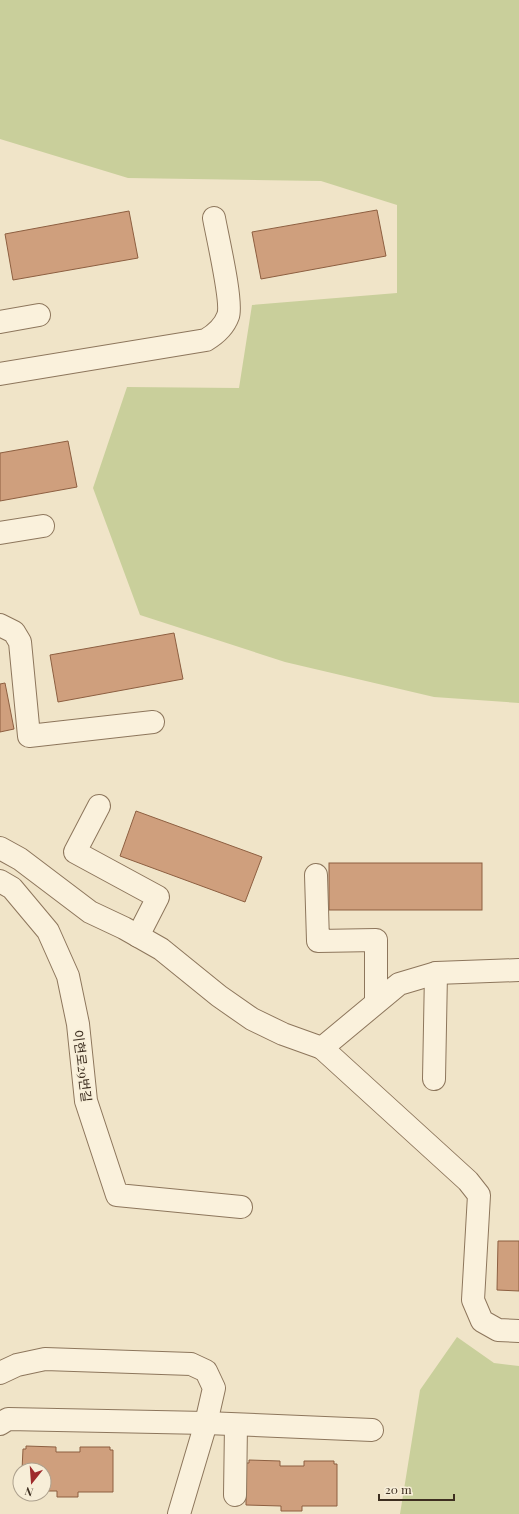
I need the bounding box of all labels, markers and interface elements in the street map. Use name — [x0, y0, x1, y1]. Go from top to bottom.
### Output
street label: 이현로29번길 — [70, 1029, 96, 1103]
north arrow — [12, 1462, 52, 1502]
scale bar — [379, 1476, 454, 1502]
text: 20 m — [385, 1481, 412, 1497]
text: N — [23, 1484, 35, 1500]

